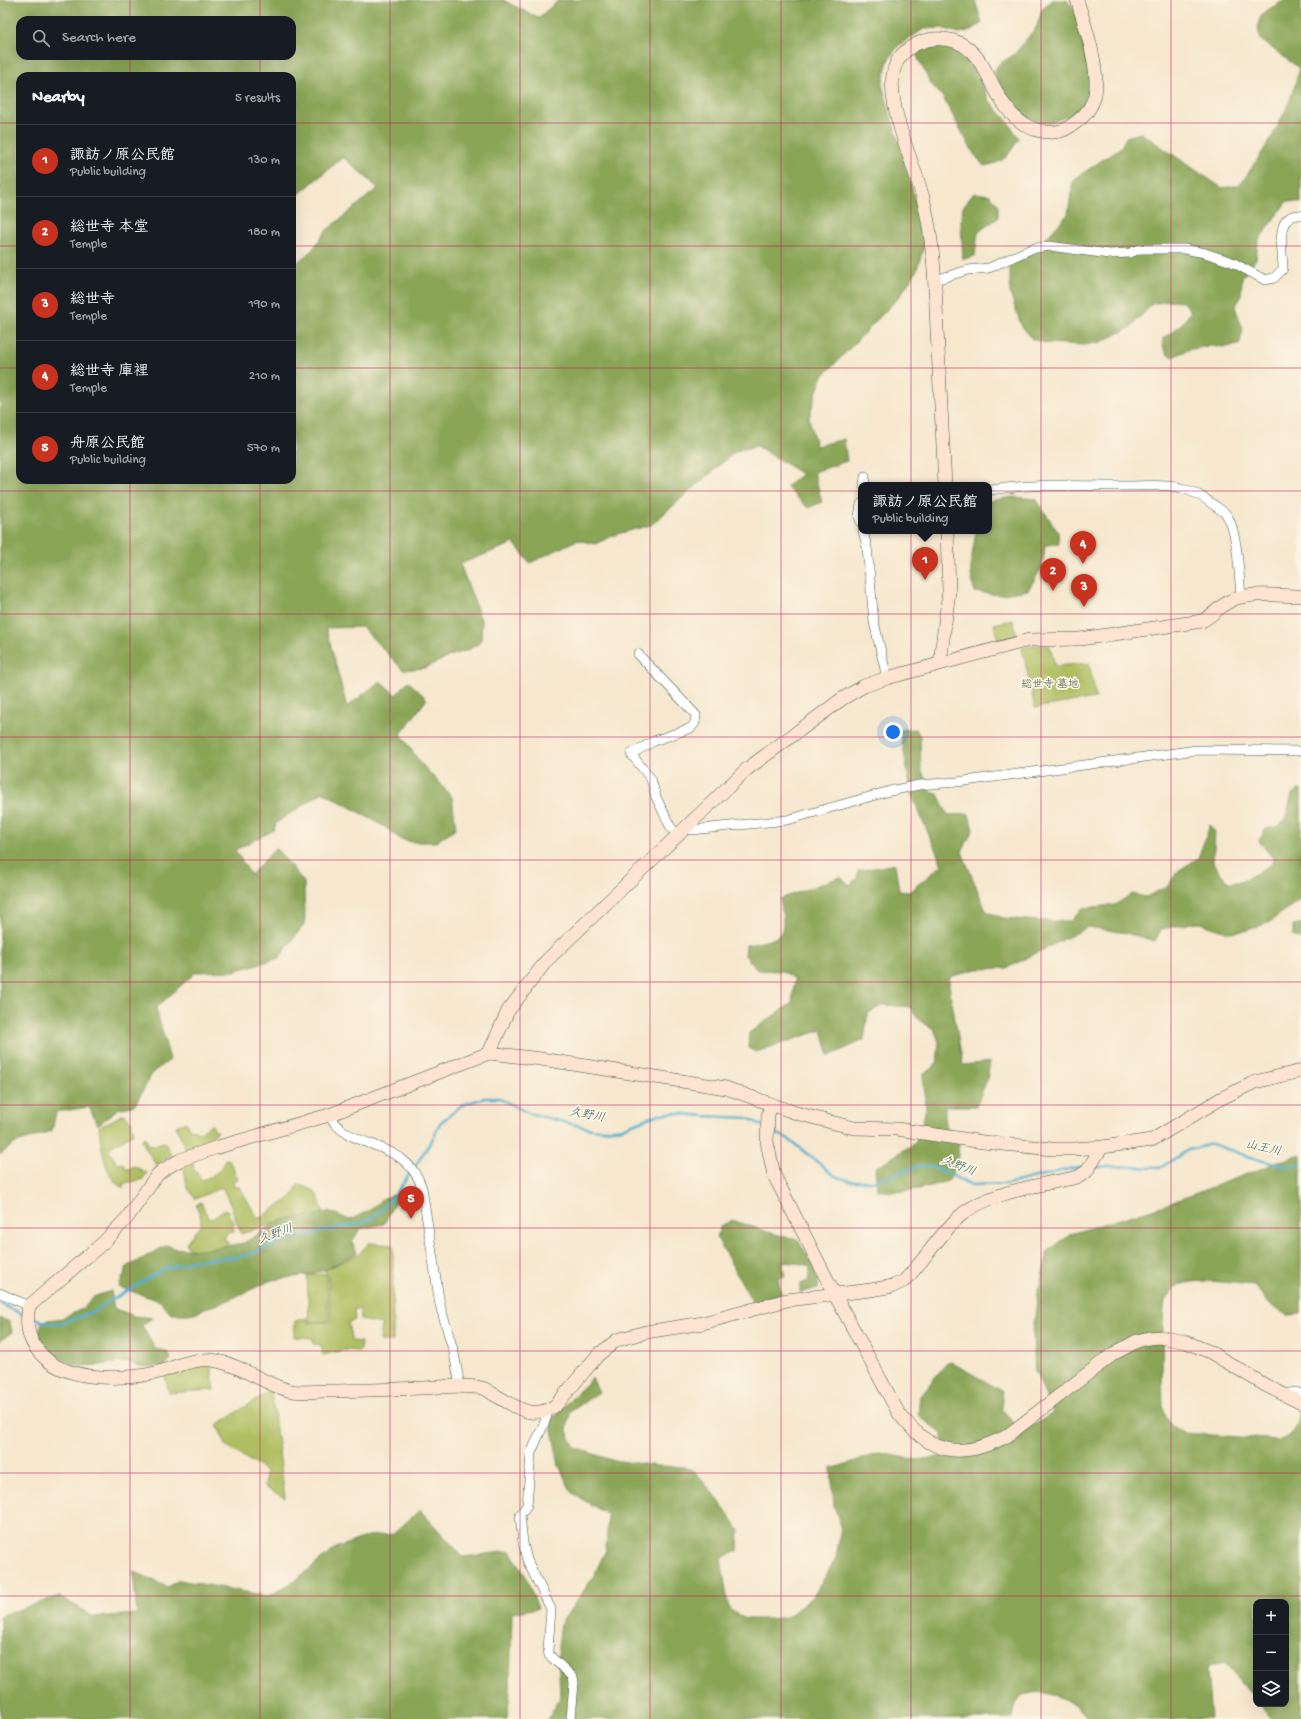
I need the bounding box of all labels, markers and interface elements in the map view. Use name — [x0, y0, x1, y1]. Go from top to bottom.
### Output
search box — [16, 16, 296, 60]
icon: search — [30, 27, 52, 49]
text: Search here — [62, 29, 136, 47]
text: Nearby — [32, 88, 85, 108]
text: 5 results — [235, 91, 280, 106]
text: 諏訪ノ原公民館 — [70, 147, 175, 165]
text: 1 — [42, 153, 48, 168]
text: 130 m — [248, 153, 280, 168]
text: Public building — [70, 165, 146, 180]
text: 総世寺 本堂 — [70, 219, 149, 237]
text: 2 — [42, 225, 48, 240]
text: 180 m — [248, 225, 280, 240]
text: Temple — [70, 237, 107, 252]
text: 総世寺 — [70, 291, 115, 309]
text: 3 — [42, 297, 48, 312]
text: 190 m — [249, 297, 280, 312]
text: Temple — [70, 309, 107, 324]
text: 総世寺 庫裡 — [70, 363, 149, 381]
text: 4 — [42, 369, 48, 384]
text: 210 m — [249, 369, 280, 384]
text: Temple — [70, 381, 107, 396]
text: 舟原公民館 — [70, 435, 145, 453]
text: 5 — [42, 441, 48, 456]
text: 570 m — [247, 441, 280, 456]
text: Public building — [70, 453, 146, 468]
popup — [858, 482, 992, 534]
text: 諏訪ノ原公民館 — [872, 494, 978, 512]
text: Public building — [872, 512, 948, 527]
pin: 4 — [1070, 531, 1096, 564]
pin: 1 — [912, 547, 938, 580]
pin: 2 — [1040, 558, 1066, 591]
pin: 3 — [1071, 574, 1097, 607]
park label: 総世寺 墓地 — [1021, 678, 1079, 691]
your location — [883, 722, 903, 742]
water label: 久野川 — [568, 1105, 606, 1126]
water label: 山王川 — [1244, 1137, 1282, 1160]
water label: 久野川 — [939, 1153, 978, 1180]
pin: 5 — [398, 1186, 424, 1219]
water label: 久野川 — [256, 1221, 295, 1248]
map controls — [1253, 1599, 1289, 1707]
button: + — [1253, 1599, 1289, 1635]
button: − — [1253, 1635, 1289, 1671]
button: layers — [1253, 1671, 1289, 1707]

